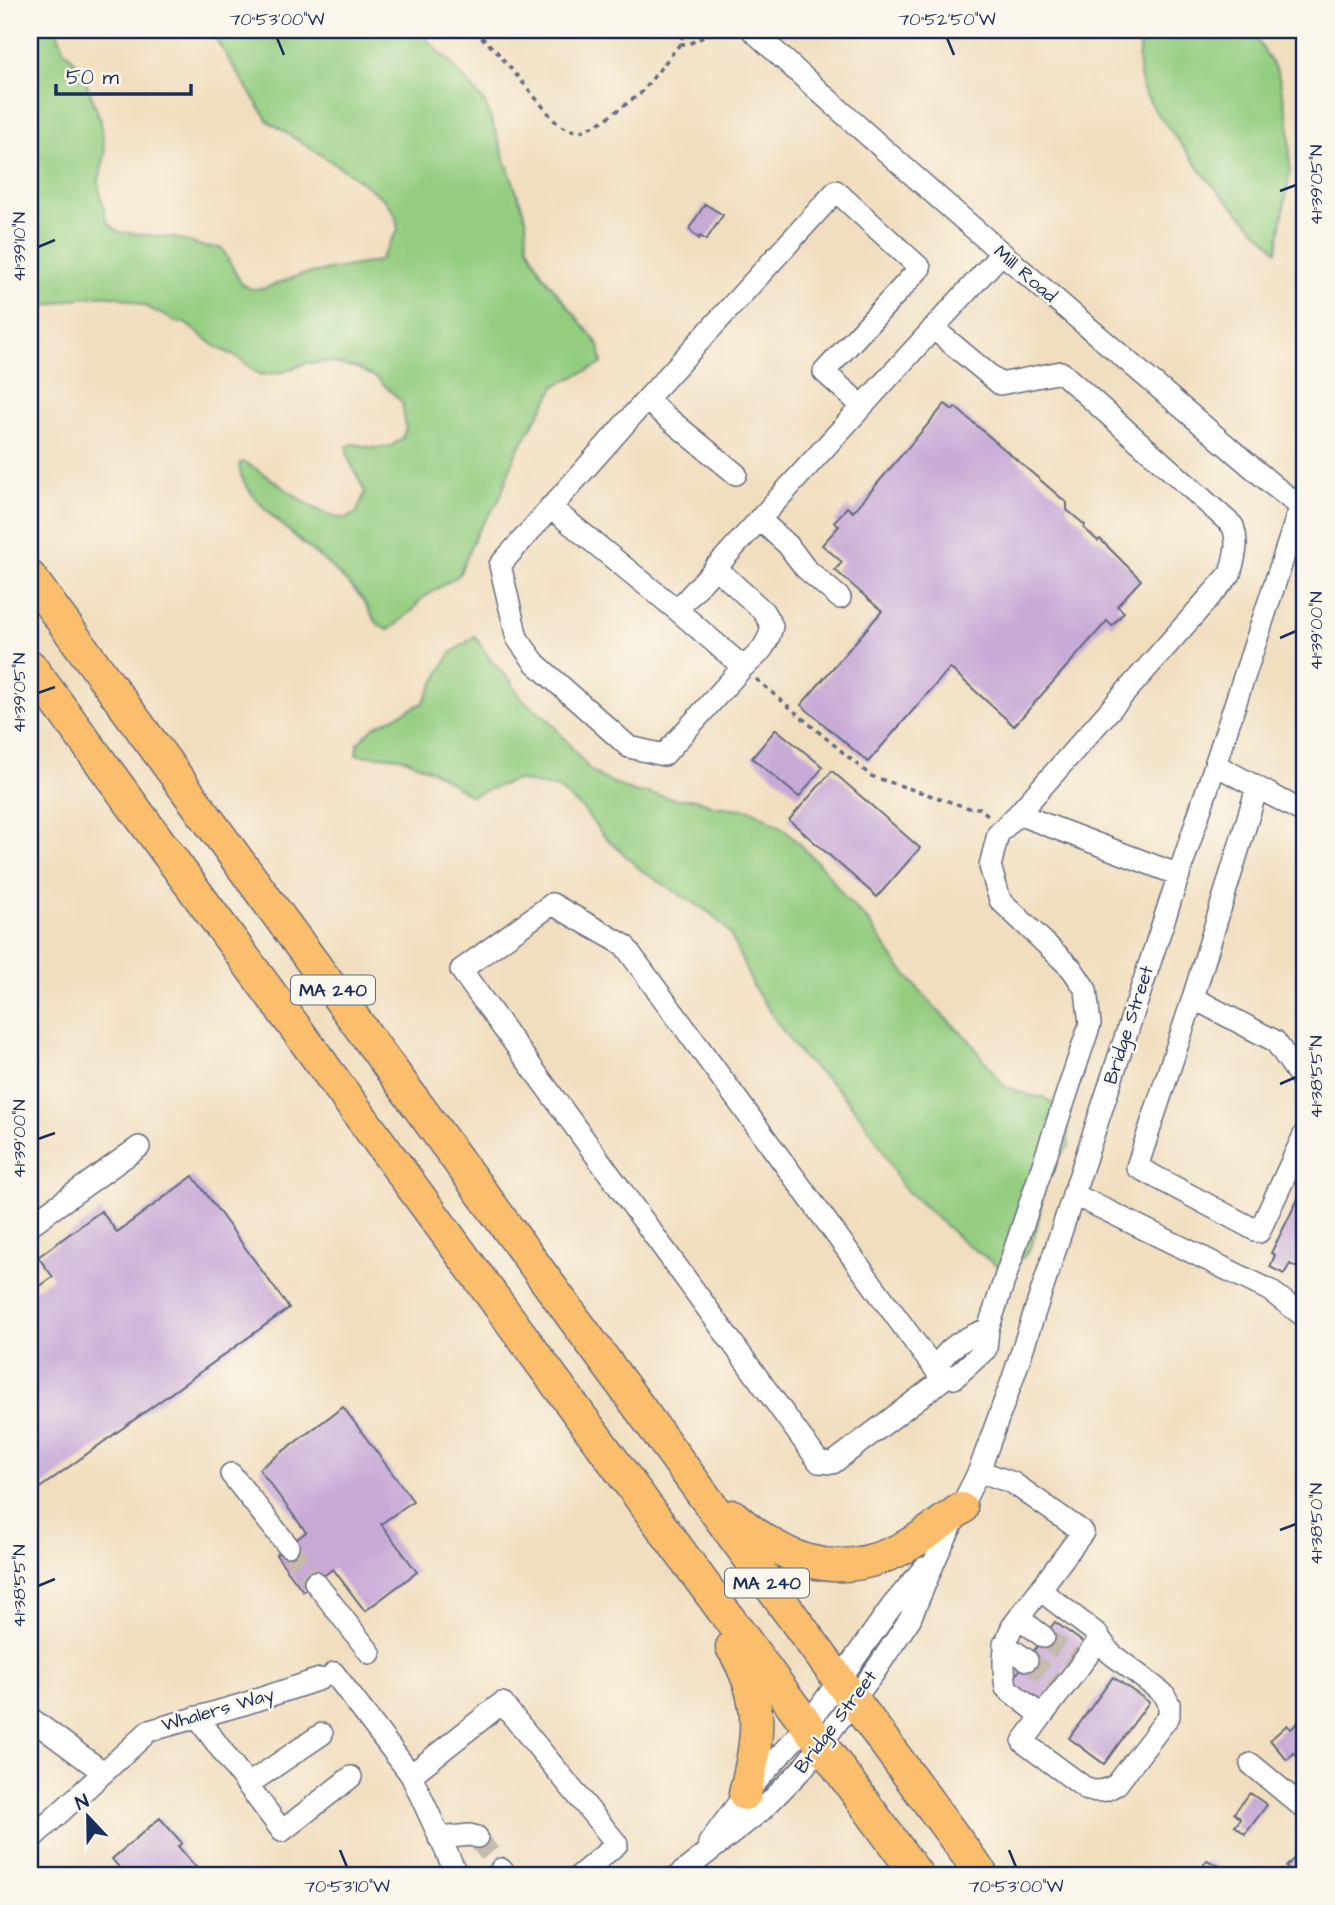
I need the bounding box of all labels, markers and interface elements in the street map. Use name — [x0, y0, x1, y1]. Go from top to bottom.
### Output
text: 70°53'00"W — [229, 7, 325, 32]
text: 70°52'50"W — [898, 7, 996, 32]
scale bar — [56, 52, 191, 96]
text: 50 m — [66, 63, 120, 92]
text: 41°39'05"N — [1304, 145, 1329, 225]
text: 41°39'10"N — [7, 212, 32, 282]
street label: Mill Road — [988, 239, 1063, 309]
text: 41°39'00"N — [1304, 591, 1329, 671]
text: 41°39'05"N — [7, 653, 32, 733]
street label: Bridge Street — [1097, 962, 1162, 1088]
road number: MA 240 — [291, 975, 375, 1004]
text: 41°38'55"N — [1304, 1035, 1329, 1119]
text: 41°39'00"N — [7, 1099, 32, 1179]
text: 41°38'50"N — [1304, 1483, 1329, 1565]
text: 41°38'55"N — [7, 1544, 32, 1628]
road number: MA 240 — [725, 1568, 809, 1598]
street label: Bridge Street — [788, 1665, 885, 1780]
street label: Whalers Way — [159, 1681, 278, 1740]
north arrow — [52, 1783, 122, 1853]
text: N — [72, 1788, 93, 1817]
text: 70°53'10"W — [304, 1874, 390, 1899]
text: 70°53'00"W — [968, 1874, 1064, 1899]

